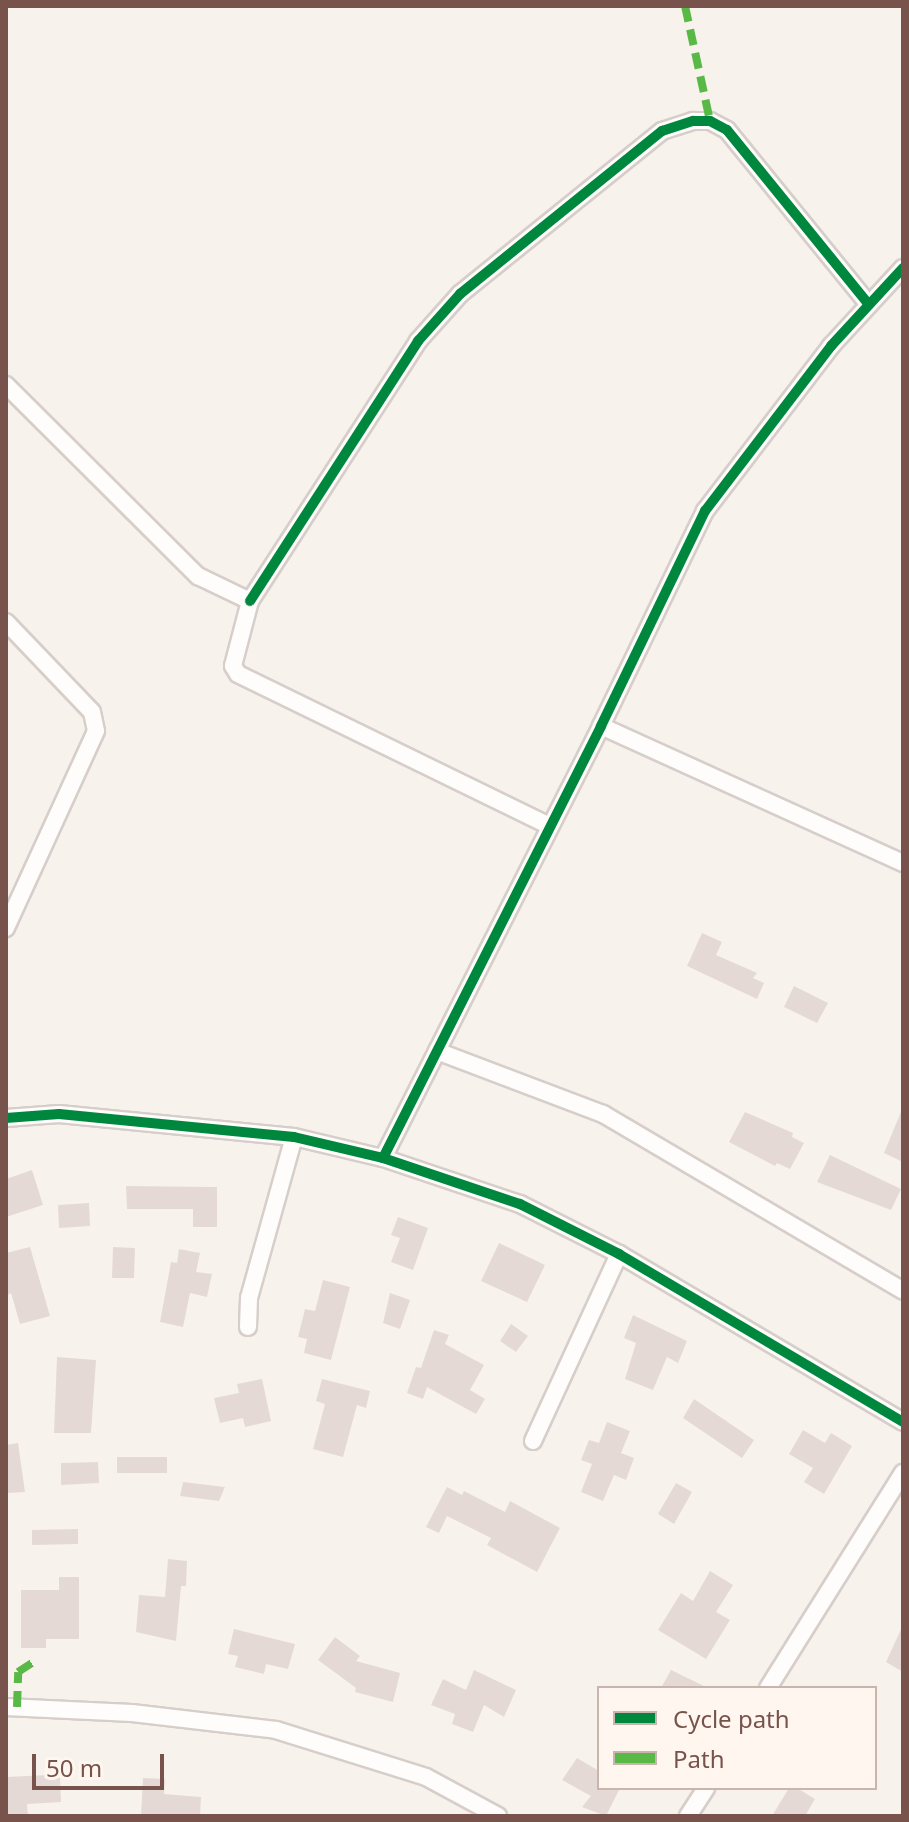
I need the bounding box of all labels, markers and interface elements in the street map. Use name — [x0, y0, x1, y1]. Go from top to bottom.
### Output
legend — [597, 1686, 877, 1790]
text: Cycle path — [673, 1702, 790, 1735]
scale bar — [36, 1738, 168, 1788]
text: Path — [673, 1742, 724, 1775]
text: 50 m — [46, 1751, 102, 1784]

